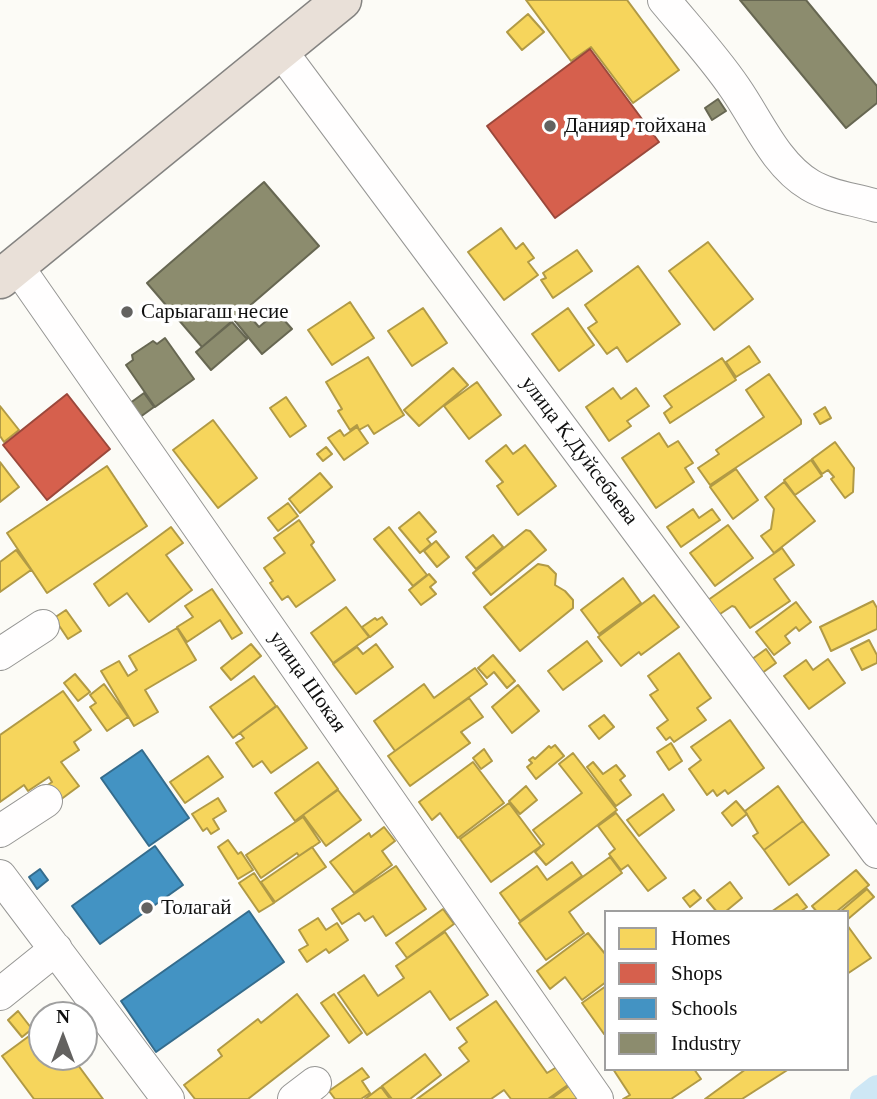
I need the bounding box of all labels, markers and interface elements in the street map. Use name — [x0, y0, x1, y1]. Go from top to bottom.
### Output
place label: Данияр тойхана — [564, 113, 706, 139]
marker: Данияр тойхана — [542, 118, 558, 134]
place label: Сарыагаш несие — [141, 299, 289, 325]
marker: Сарыагаш несие — [119, 304, 135, 320]
street label: улица К.Дуйсебаева — [515, 372, 643, 530]
street label: улица Шокая — [263, 627, 351, 737]
place label: Толагай — [161, 895, 231, 921]
marker: Толагай — [139, 900, 155, 916]
legend — [604, 910, 849, 1071]
text: Homes — [671, 926, 731, 950]
text: Shops — [671, 961, 722, 985]
text: Schools — [671, 996, 738, 1020]
north arrow — [28, 1001, 98, 1071]
text: N — [56, 1006, 70, 1027]
text: Industry — [671, 1031, 741, 1055]

